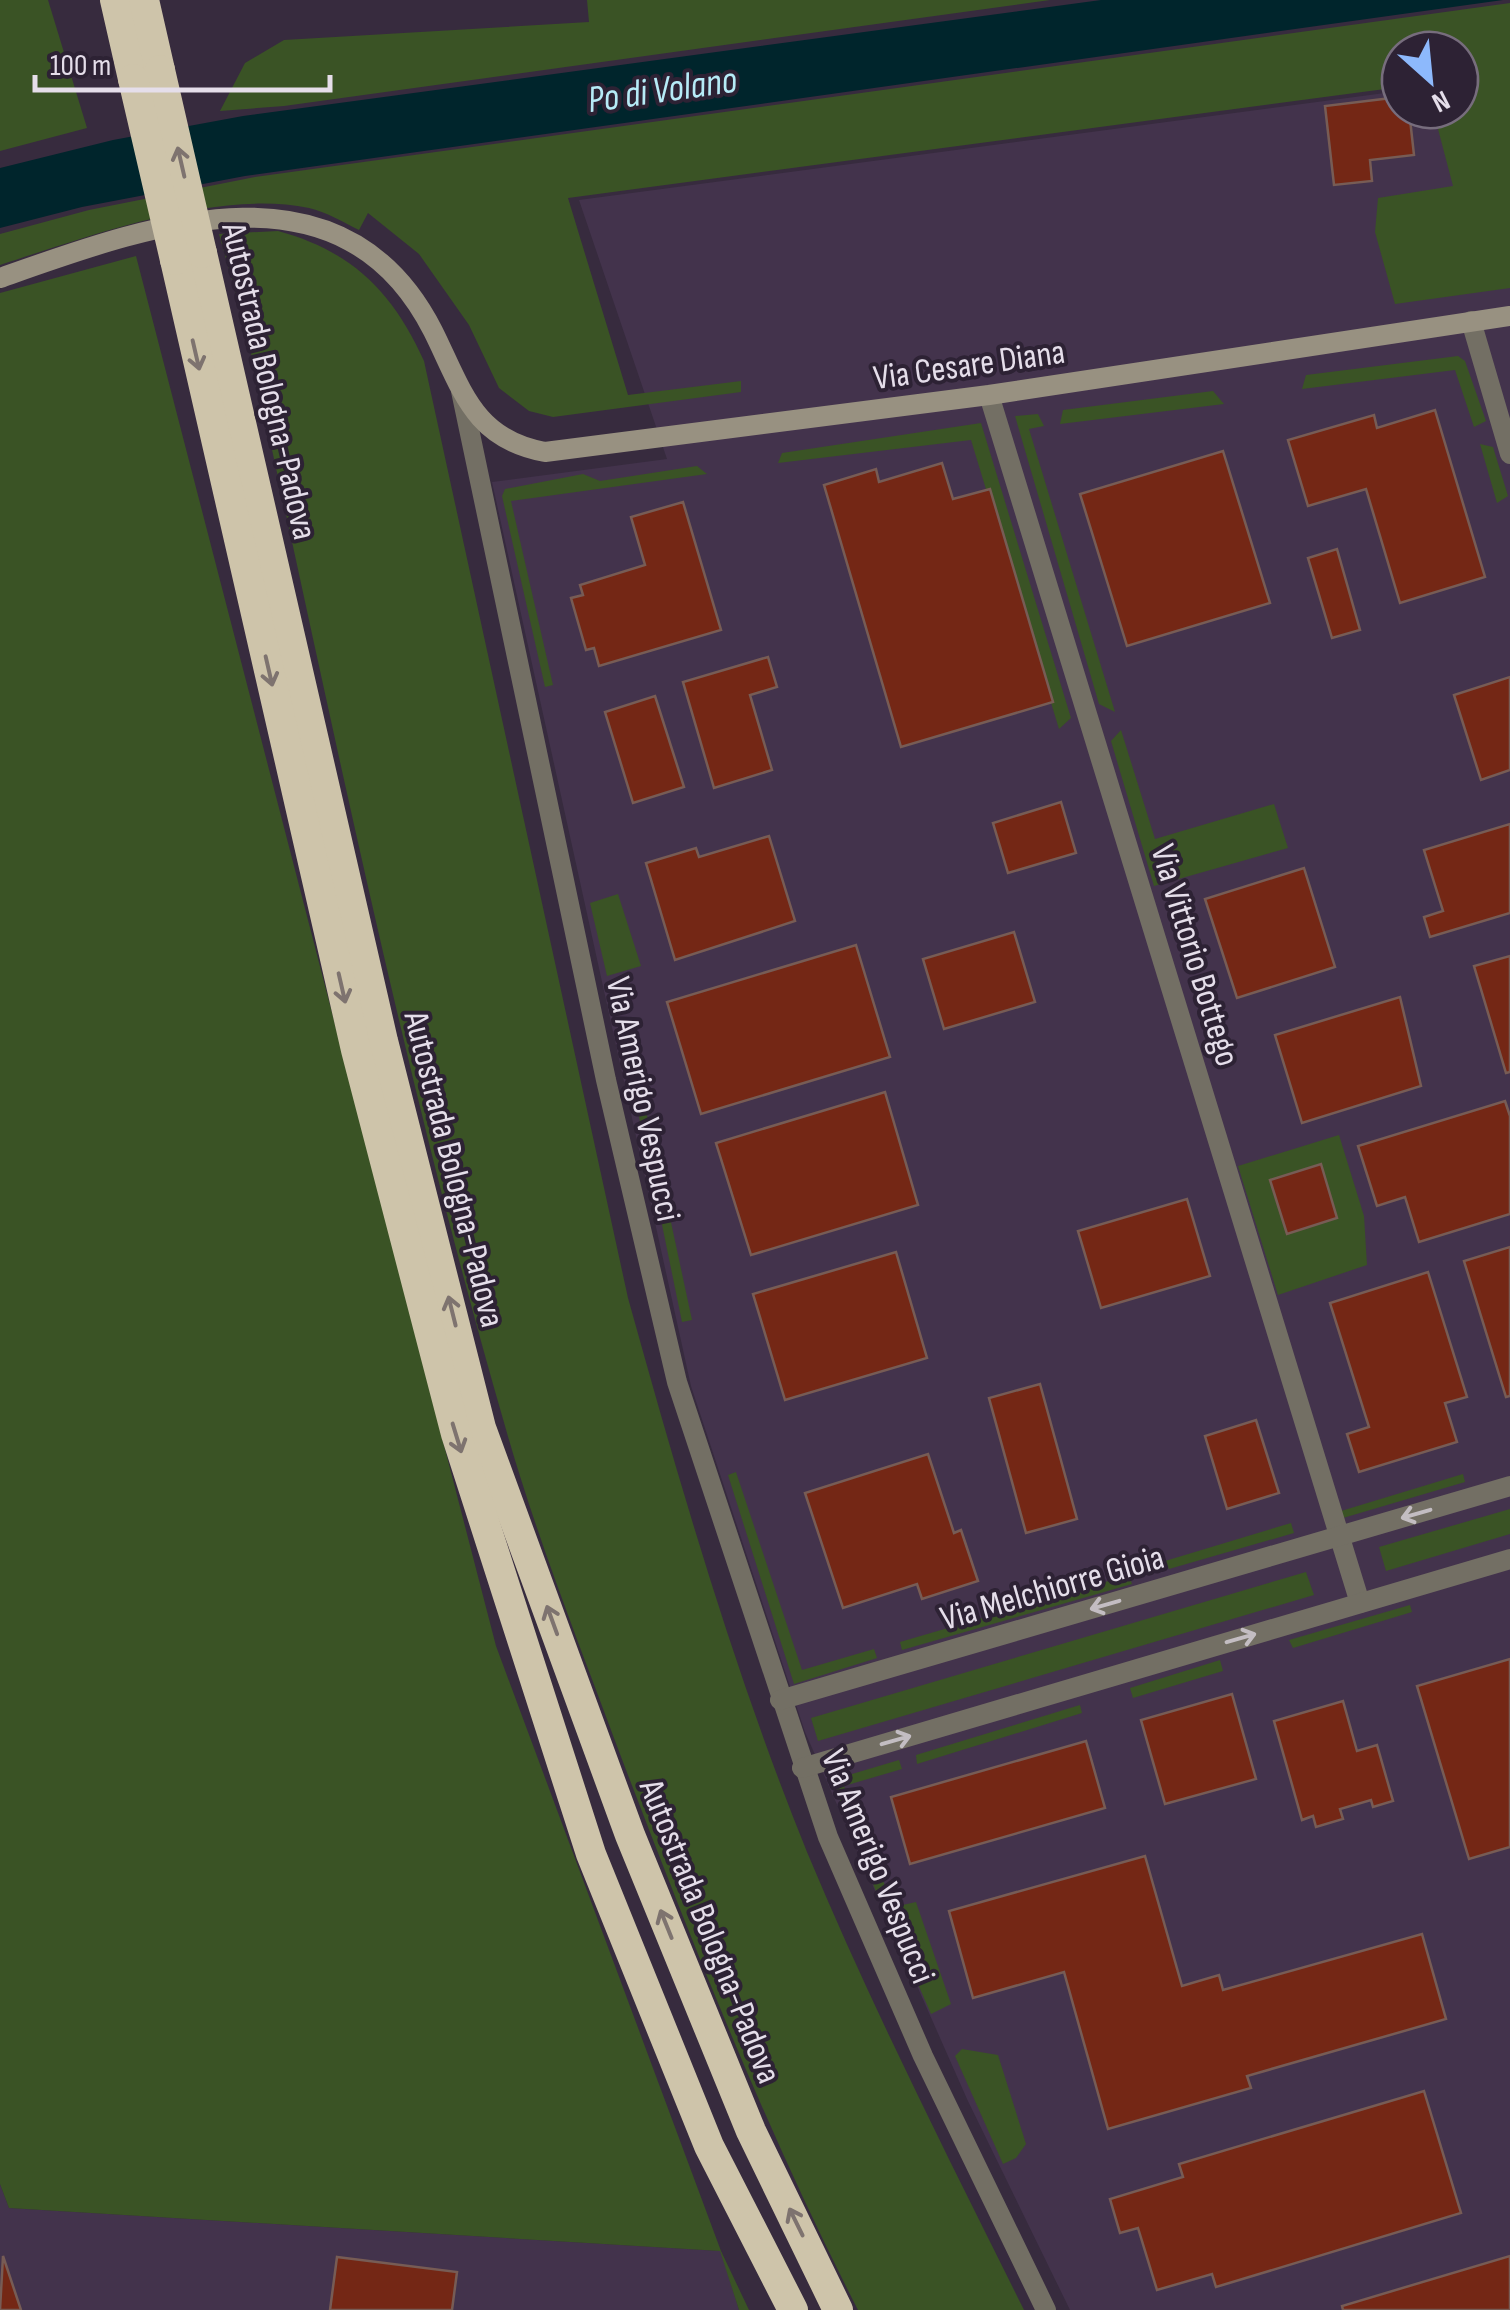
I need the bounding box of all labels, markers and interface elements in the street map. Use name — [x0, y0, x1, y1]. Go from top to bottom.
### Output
scale bar — [35, 30, 330, 92]
north arrow — [1380, 30, 1480, 130]
text: 100 m — [50, 48, 111, 84]
water label: Po di Volano — [585, 58, 740, 123]
text: N — [1427, 83, 1455, 119]
one-way arrow — [171, 147, 189, 179]
street label: Autostrada Bologna-Padova — [211, 218, 326, 544]
street label: Via Cesare Diana — [871, 331, 1068, 400]
one-way arrow — [188, 338, 206, 370]
one-way arrow — [261, 654, 279, 686]
street label: Via Vittorio Bottego — [1140, 839, 1249, 1071]
one-way arrow — [333, 971, 352, 1003]
street label: Via Amerigo Vespucci — [596, 973, 689, 1225]
street label: Autostrada Bologna-Padova — [393, 1006, 514, 1332]
one-way arrow — [442, 1296, 460, 1328]
one-way arrow — [449, 1422, 467, 1454]
one-way arrow — [1401, 1505, 1433, 1524]
street label: Via Melchiorre Gioia — [936, 1536, 1169, 1641]
one-way arrow — [1089, 1597, 1121, 1615]
one-way arrow — [542, 1606, 560, 1637]
one-way arrow — [1225, 1628, 1256, 1646]
one-way arrow — [879, 1730, 911, 1748]
street label: Via Amerigo Vespucci — [811, 1743, 944, 1990]
street label: Autostrada Bologna-Padova — [629, 1772, 790, 2090]
one-way arrow — [656, 1910, 674, 1940]
one-way arrow — [785, 2208, 804, 2238]

